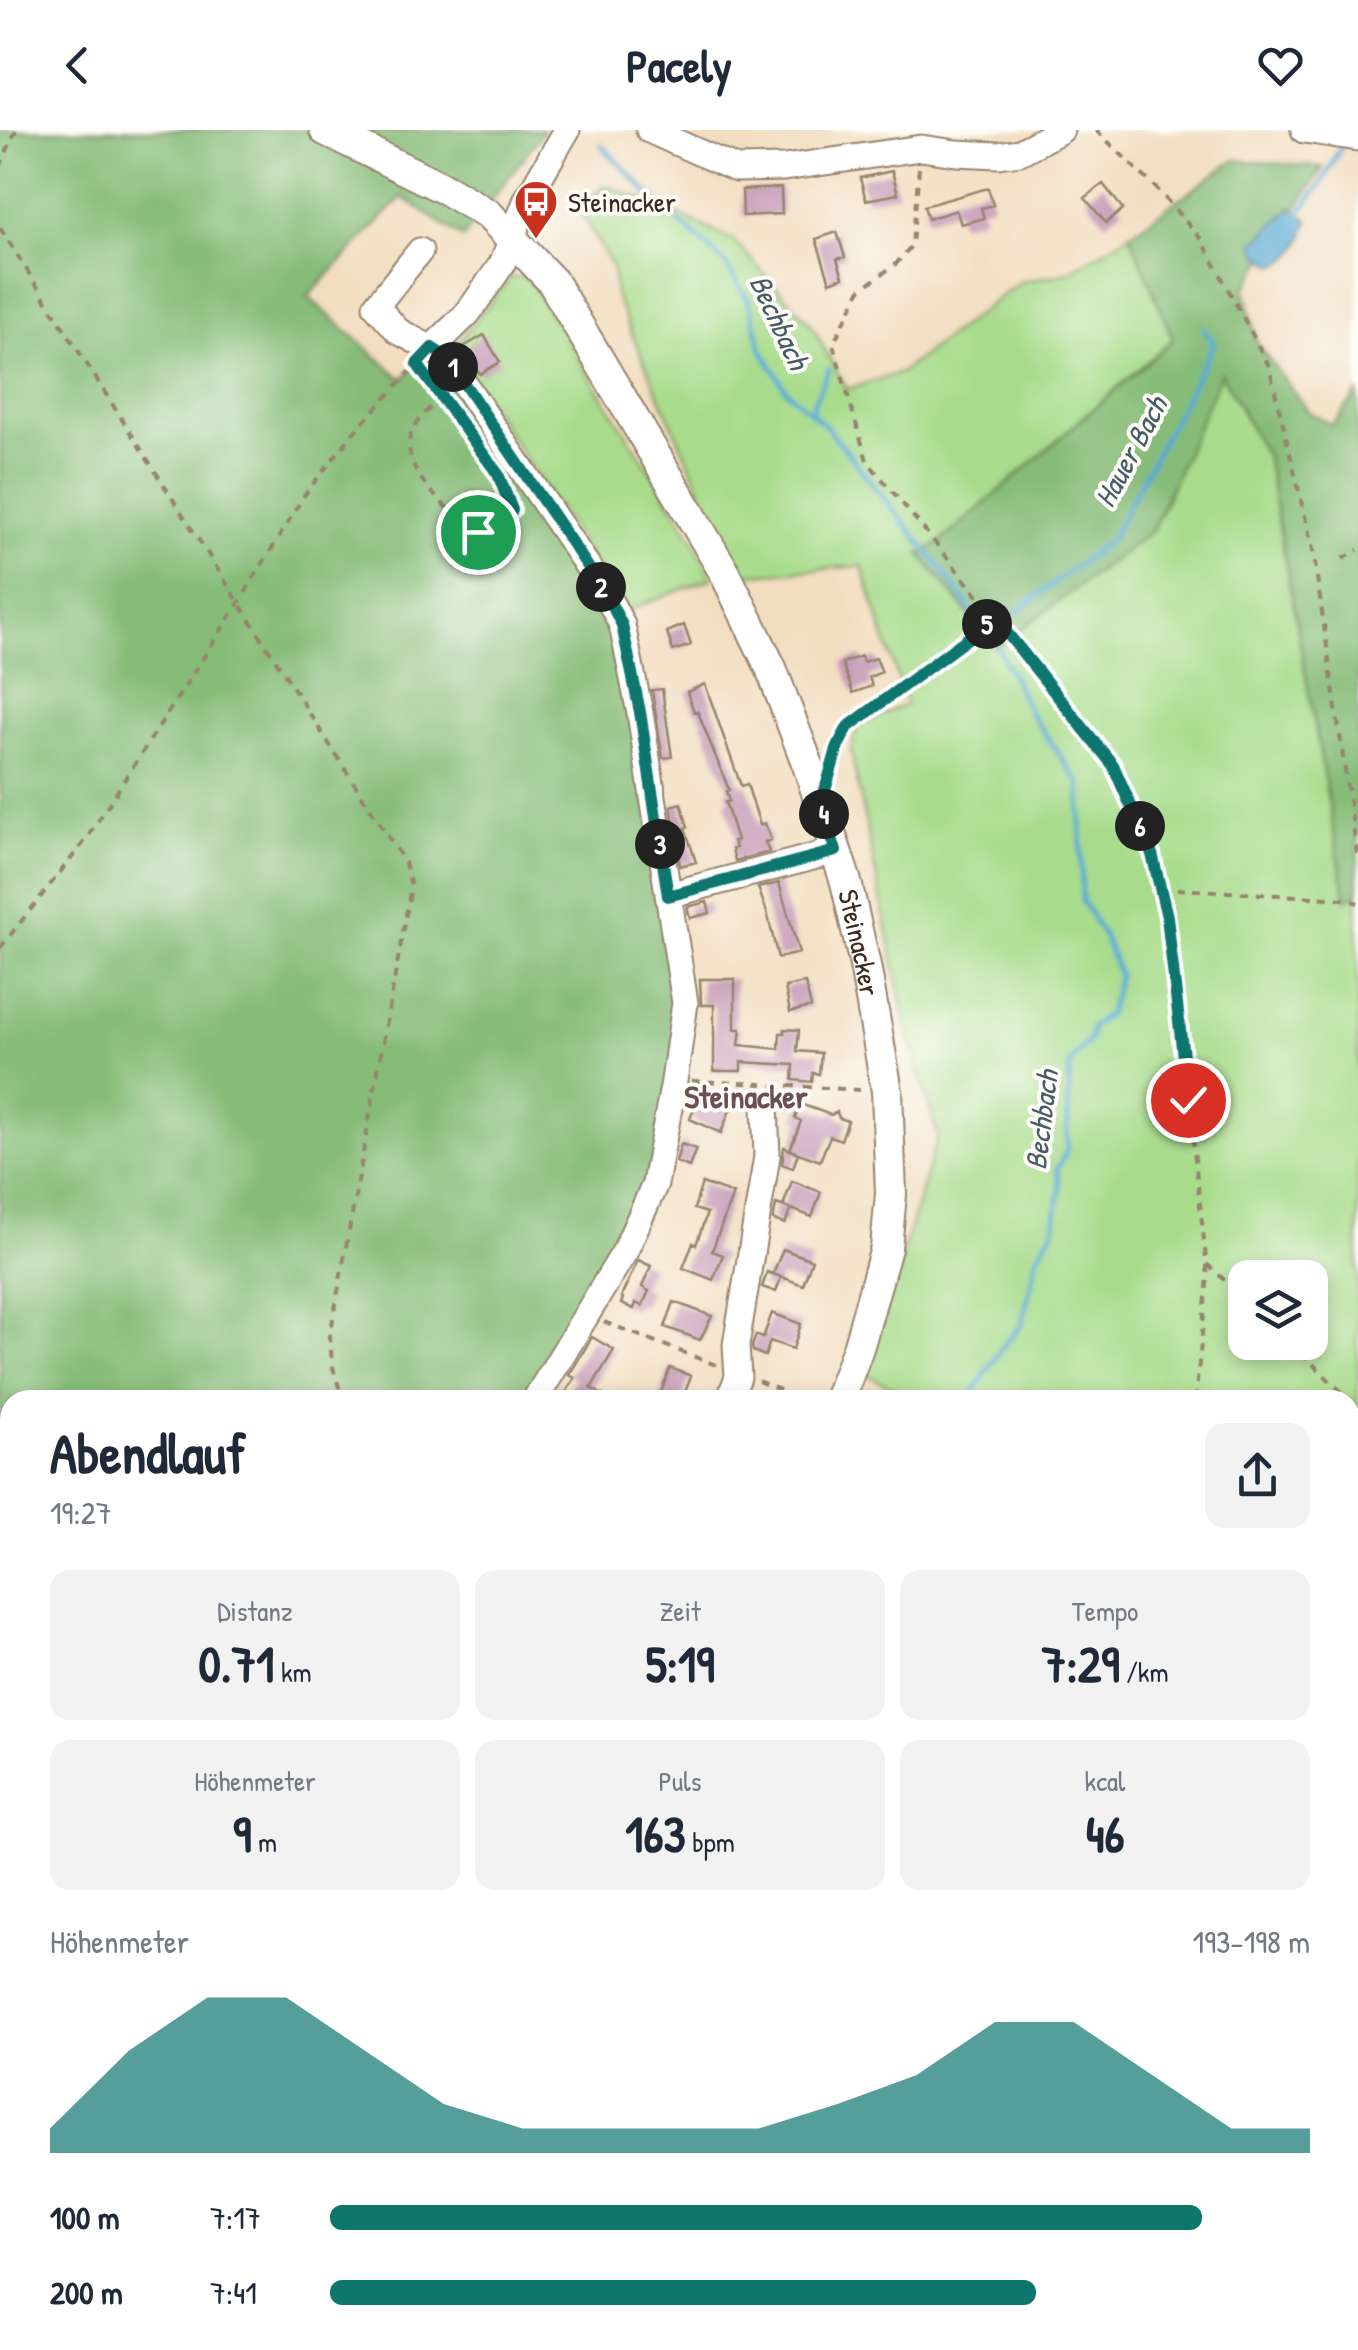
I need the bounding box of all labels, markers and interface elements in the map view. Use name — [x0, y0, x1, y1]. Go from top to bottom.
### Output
text: Pacely — [626, 35, 732, 96]
icon: back — [50, 38, 105, 93]
icon: heart — [1253, 38, 1308, 93]
bus stop icon: Steinacker — [513, 179, 559, 240]
place label: Steinacker — [568, 183, 676, 221]
water label: Bechbach — [741, 268, 820, 377]
pin: 1 — [428, 342, 478, 392]
text: 1 — [448, 348, 458, 386]
water label: Hauer Bach — [1084, 387, 1177, 514]
pin — [436, 490, 521, 575]
icon: arrive — [451, 505, 506, 560]
pin: 2 — [576, 562, 626, 612]
text: 2 — [594, 568, 608, 606]
pin: 5 — [962, 599, 1012, 649]
text: 5 — [981, 605, 993, 643]
pin: 4 — [799, 789, 849, 839]
text: 4 — [819, 795, 829, 833]
pin: 6 — [1115, 801, 1165, 851]
text: 6 — [1134, 807, 1146, 845]
pin: 3 — [635, 819, 685, 869]
text: 3 — [654, 825, 666, 863]
street label: Steinacker — [829, 886, 889, 999]
pin — [1146, 1058, 1231, 1143]
water label: Bechbach — [1015, 1066, 1067, 1172]
icon: check — [1161, 1073, 1216, 1128]
district label: Steinacker — [684, 1075, 808, 1118]
map controls — [1228, 1260, 1328, 1360]
button: layers — [1228, 1260, 1328, 1360]
text: Abendlauf — [50, 1416, 246, 1490]
button: share — [1205, 1423, 1310, 1528]
text: 19:27 — [50, 1491, 112, 1534]
text: Distanz — [217, 1592, 293, 1630]
text: Zeit — [659, 1592, 701, 1630]
text: Tempo — [1072, 1592, 1138, 1630]
text: 0.71 — [198, 1630, 274, 1698]
text: 5:19 — [645, 1630, 715, 1698]
text: 7:29 — [1041, 1630, 1120, 1698]
text: km — [274, 1653, 312, 1691]
text: /km — [1120, 1653, 1169, 1691]
text: Höhenmeter — [194, 1762, 316, 1800]
text: Puls — [659, 1762, 701, 1800]
text: kcal — [1085, 1762, 1125, 1800]
text: 9 — [233, 1800, 251, 1868]
text: 163 — [625, 1800, 686, 1868]
text: 46 — [1086, 1800, 1124, 1868]
text: m — [251, 1823, 277, 1861]
text: bpm — [686, 1823, 735, 1861]
text: Höhenmeter — [50, 1920, 189, 1963]
text: 193–198 m — [1193, 1920, 1310, 1963]
text: 100 m — [50, 2196, 119, 2239]
text: 7:17 — [210, 2196, 261, 2239]
text: 200 m — [50, 2271, 123, 2314]
text: 7:41 — [210, 2271, 257, 2314]

